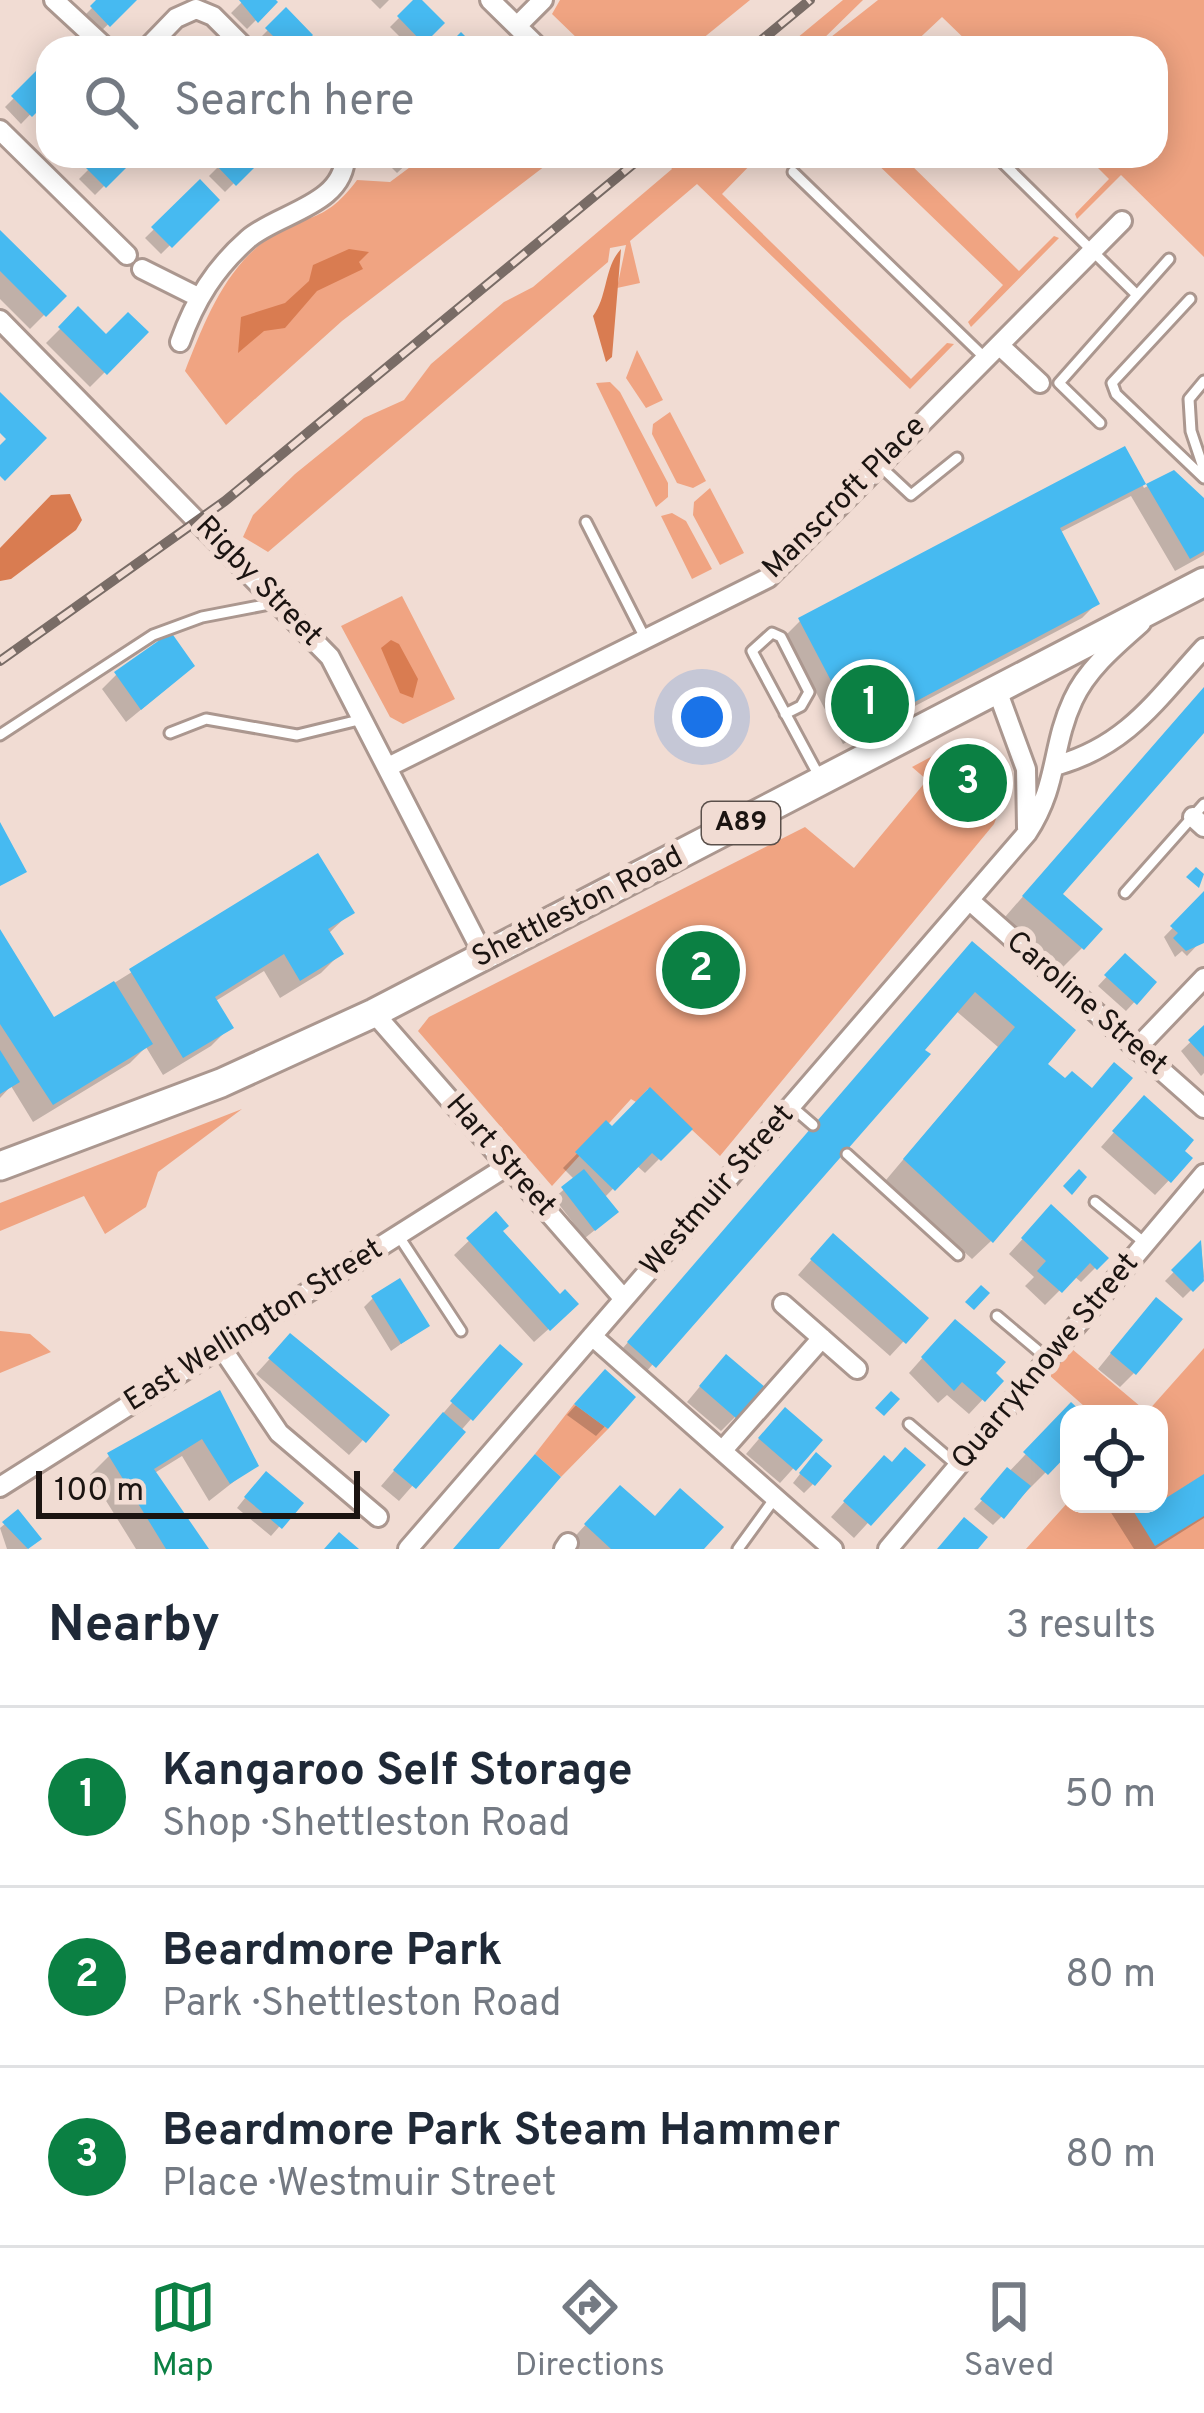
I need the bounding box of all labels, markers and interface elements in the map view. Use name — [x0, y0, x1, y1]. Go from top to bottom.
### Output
search box — [36, 36, 1168, 168]
icon: search — [78, 69, 144, 135]
text: Search here — [174, 74, 414, 131]
street label: Manscroft Place — [756, 409, 934, 587]
street label: Rigby Street — [187, 509, 329, 655]
pin: 1 — [831, 659, 909, 749]
your location — [672, 687, 732, 747]
pin: 3 — [929, 738, 1007, 828]
road number: A89 — [702, 802, 780, 844]
street label: Shettleston Road — [467, 839, 689, 977]
street label: Caroline Street — [998, 924, 1174, 1084]
pin: 2 — [662, 925, 740, 1015]
street label: Hart Street — [437, 1087, 563, 1225]
street label: Westmuir Street — [633, 1098, 803, 1284]
street label: East Wellington Street — [118, 1231, 390, 1421]
street label: Quarryknowe Street — [945, 1246, 1147, 1478]
map controls — [1060, 1405, 1168, 1513]
button: locate — [1060, 1405, 1168, 1513]
scale bar — [36, 1465, 360, 1518]
text: 100 m — [54, 1471, 144, 1513]
text: Nearby — [48, 1595, 220, 1660]
text: 3 results — [1006, 1603, 1156, 1652]
text: Kangaroo Self Storage — [162, 1744, 633, 1801]
text: 1 — [79, 1772, 95, 1821]
text: 50 m — [1065, 1772, 1156, 1821]
text: Shop · Shettleston Road — [162, 1801, 571, 1850]
text: Beardmore Park — [162, 1924, 502, 1981]
text: 2 — [75, 1952, 99, 2001]
text: 80 m — [1065, 1952, 1156, 2001]
text: Park · Shettleston Road — [162, 1981, 561, 2030]
text: Beardmore Park Steam Hammer — [162, 2104, 840, 2161]
text: 3 — [75, 2132, 99, 2181]
text: 80 m — [1065, 2132, 1156, 2181]
text: Place · Westmuir Street — [162, 2161, 557, 2210]
tab: Map — [150, 2274, 216, 2388]
tab: Directions — [515, 2274, 665, 2388]
tab: Saved — [964, 2274, 1054, 2388]

